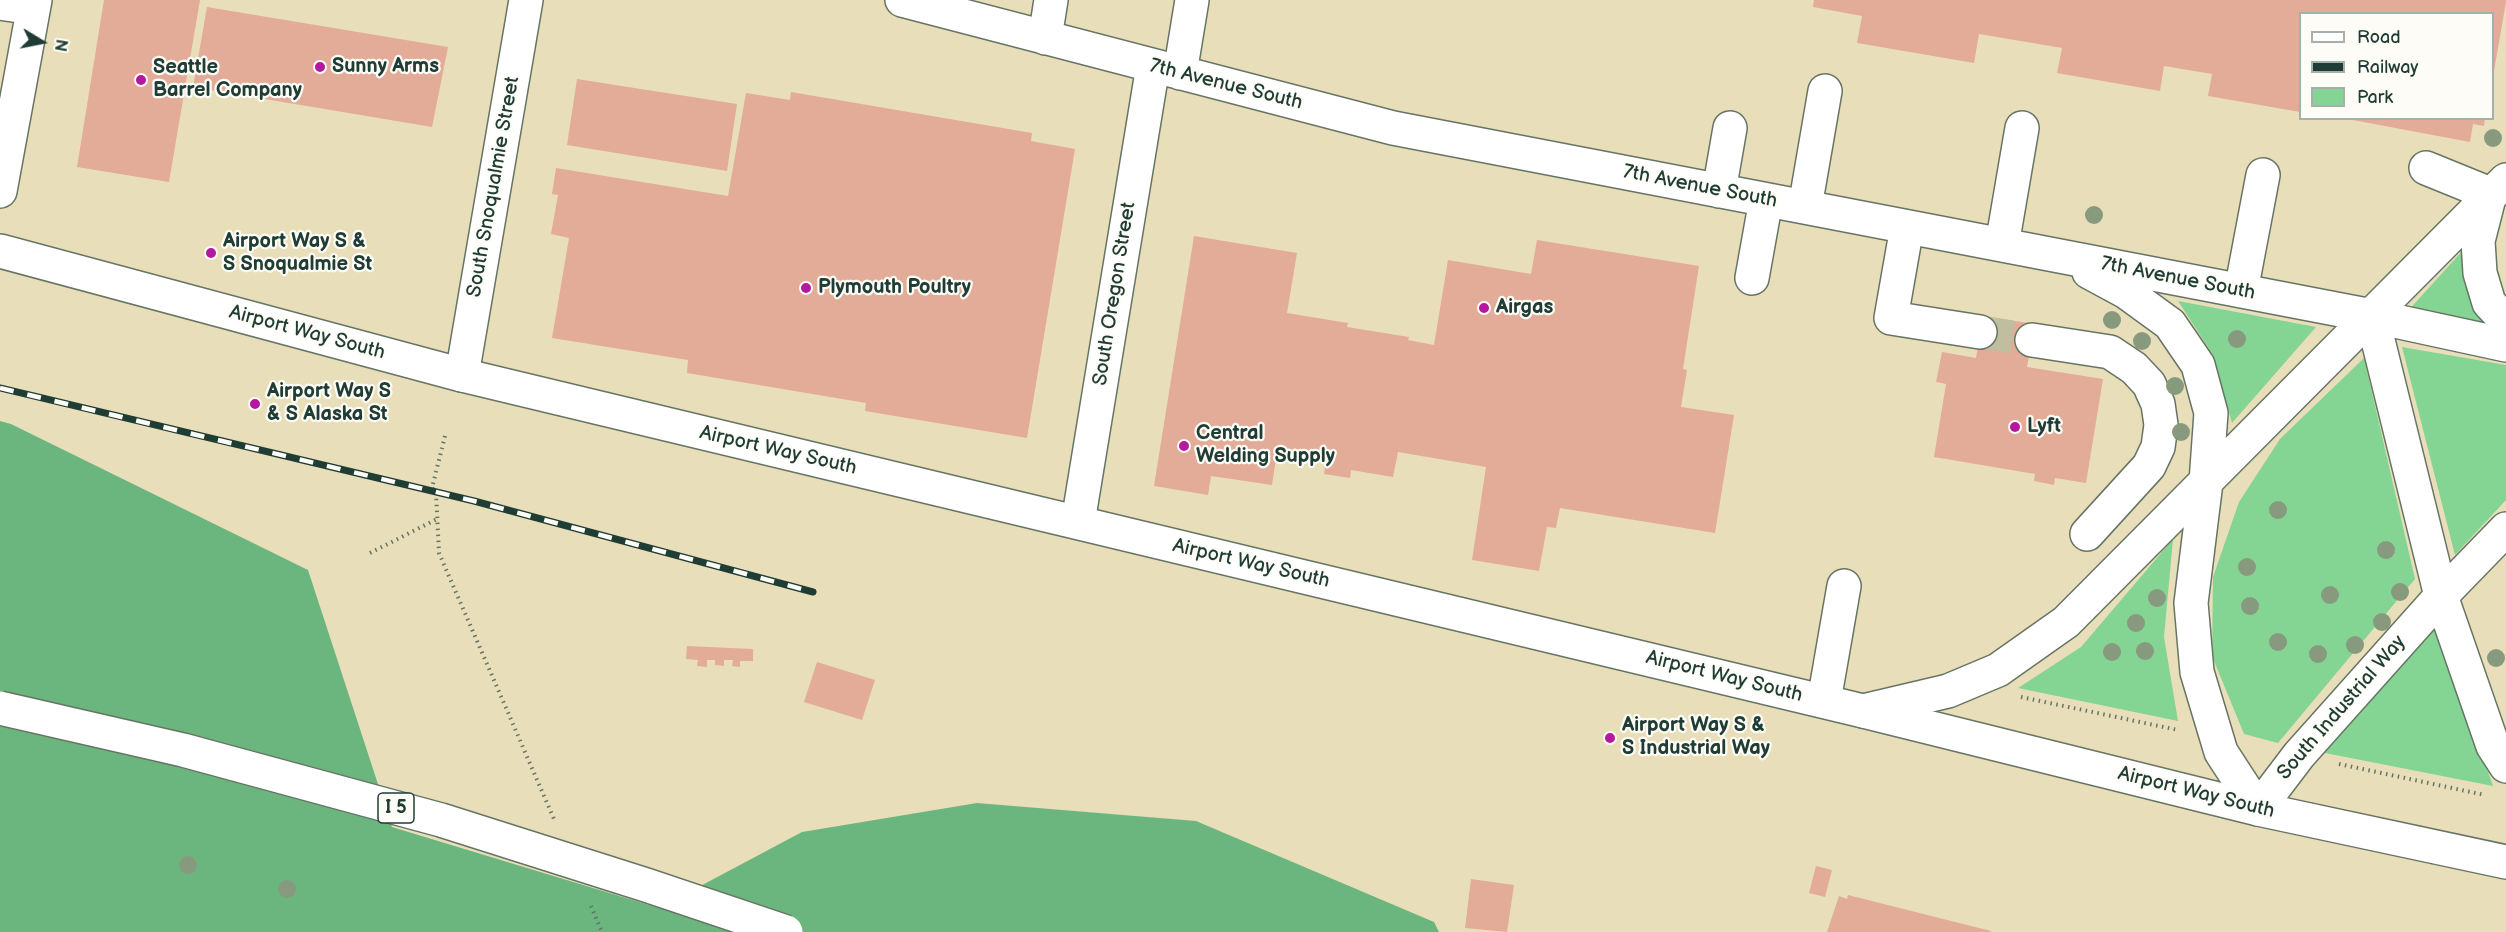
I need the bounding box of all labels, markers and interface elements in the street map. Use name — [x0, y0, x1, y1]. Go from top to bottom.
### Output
north arrow — [12, 12, 72, 72]
legend — [2299, 12, 2494, 120]
text: Road — [2357, 27, 2401, 48]
text: N — [50, 38, 71, 53]
street label: 7th Avenue South — [1147, 54, 1305, 116]
place label: Sunny Arms — [332, 55, 439, 79]
place label: Seattle Barrel Company — [153, 56, 302, 103]
text: Railway — [2357, 57, 2419, 78]
marker: Sunny Arms — [313, 60, 327, 74]
marker: Seattle Barrel Company — [134, 73, 148, 87]
street label: South Snoqualmie Street — [463, 75, 525, 299]
text: Park — [2357, 87, 2393, 108]
street label: 7th Avenue South — [1621, 160, 1779, 214]
street label: South Oregon Street — [1089, 201, 1141, 387]
place label: Airport Way S & S Snoqualmie St — [223, 230, 372, 277]
marker: Airport Way S & S Snoqualmie St — [204, 246, 218, 260]
street label: 7th Avenue South — [2099, 252, 2257, 306]
place label: Plymouth Poultry — [818, 276, 971, 300]
marker: Plymouth Poultry — [799, 281, 813, 295]
place label: Airgas — [1496, 296, 1553, 320]
street label: Airport Way South — [226, 301, 388, 365]
marker: Airgas — [1477, 301, 1491, 315]
place label: Airport Way S & S Alaska St — [267, 380, 391, 427]
marker: Airport Way S & S Alaska St — [248, 397, 262, 411]
place label: Lyft — [2027, 415, 2061, 439]
marker: Lyft — [2008, 420, 2022, 434]
street label: Airport Way South — [697, 421, 859, 481]
place label: Central Welding Supply — [1196, 422, 1335, 469]
marker: Central Welding Supply — [1177, 439, 1191, 453]
street label: Airport Way South — [1170, 534, 1332, 594]
street label: South Industrial Way — [2273, 631, 2411, 785]
street label: Airport Way South — [1643, 646, 1805, 708]
place label: Airport Way S & S Industrial Way — [1622, 714, 1770, 761]
marker: Airport Way S & S Industrial Way — [1603, 731, 1617, 745]
street label: Airport Way South — [2115, 762, 2277, 824]
road number: I 5 — [378, 793, 414, 823]

